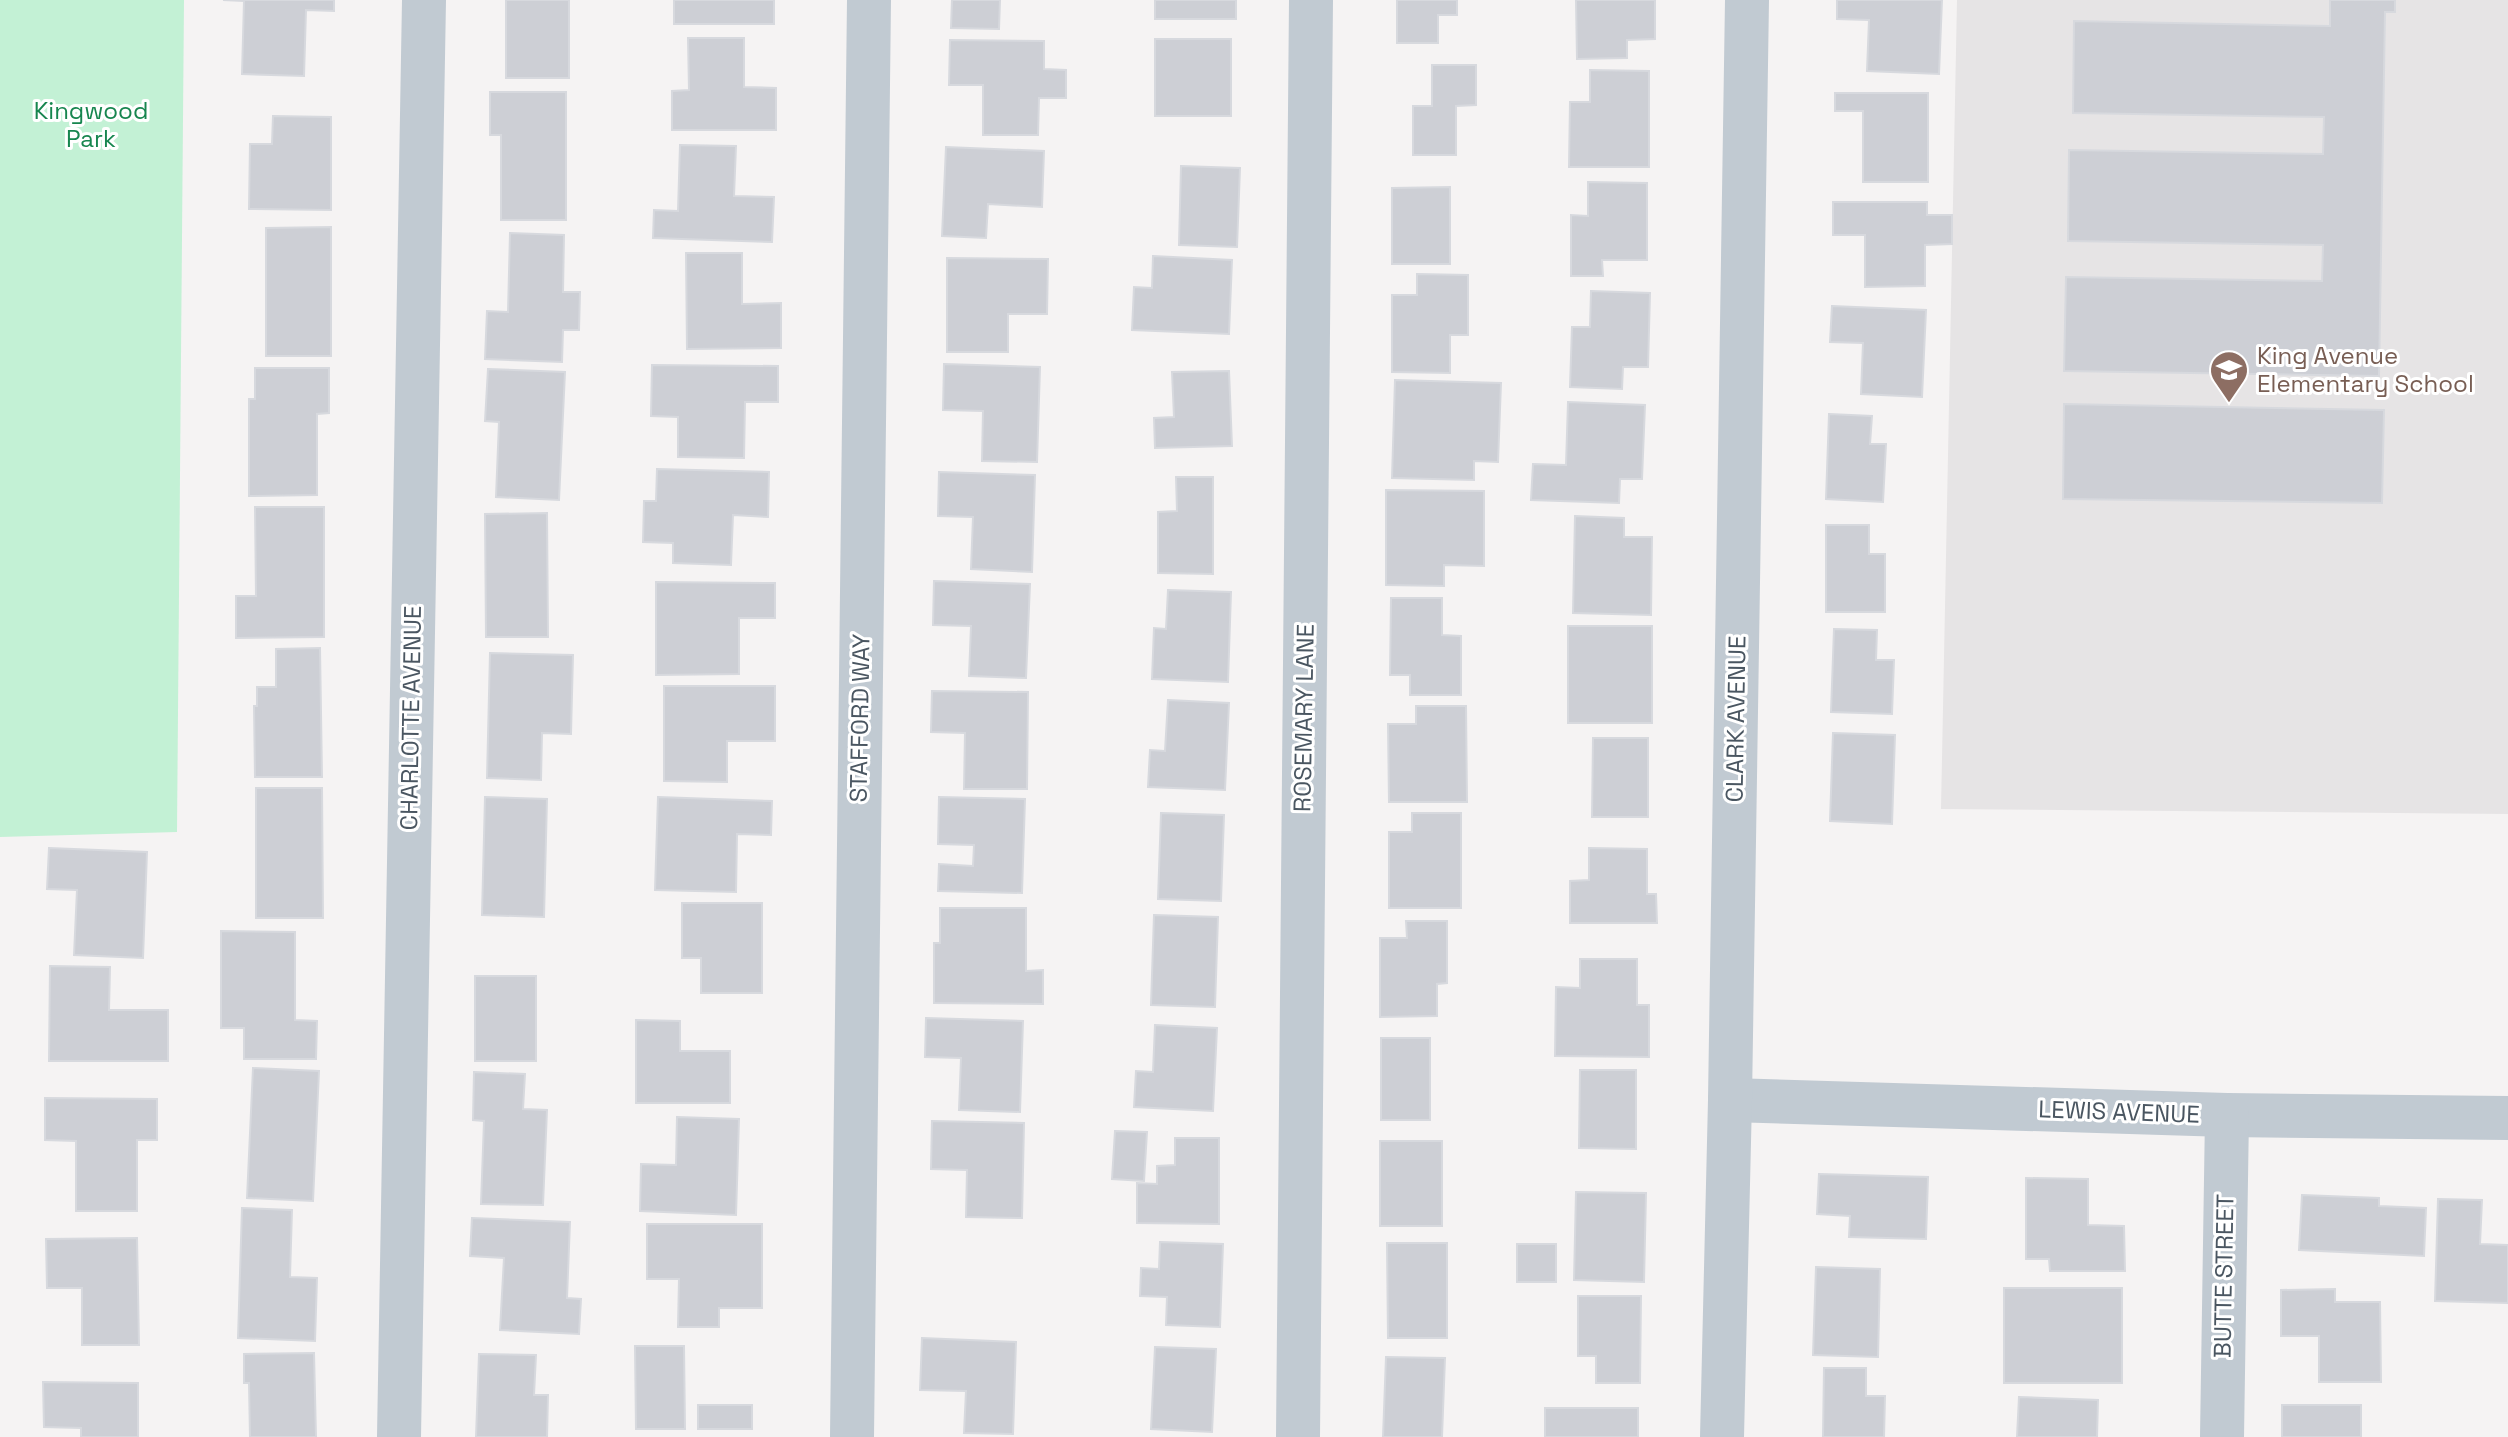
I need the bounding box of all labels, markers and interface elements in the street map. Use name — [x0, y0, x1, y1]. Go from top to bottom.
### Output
park label: Kingwood Park — [34, 95, 148, 154]
place label: King Avenue Elementary School — [2257, 340, 2474, 399]
school or university icon: King Avenue Elementary School — [2208, 349, 2250, 404]
street label: CHARLOTTE AVENUE — [393, 605, 428, 831]
street label: ROSEMARY LANE — [1286, 624, 1321, 812]
street label: STAFFORD WAY — [843, 633, 876, 803]
street label: CLARK AVENUE — [1719, 635, 1752, 803]
street label: LEWIS AVENUE — [2038, 1093, 2200, 1130]
street label: BUTTE STREET — [2207, 1194, 2240, 1358]

